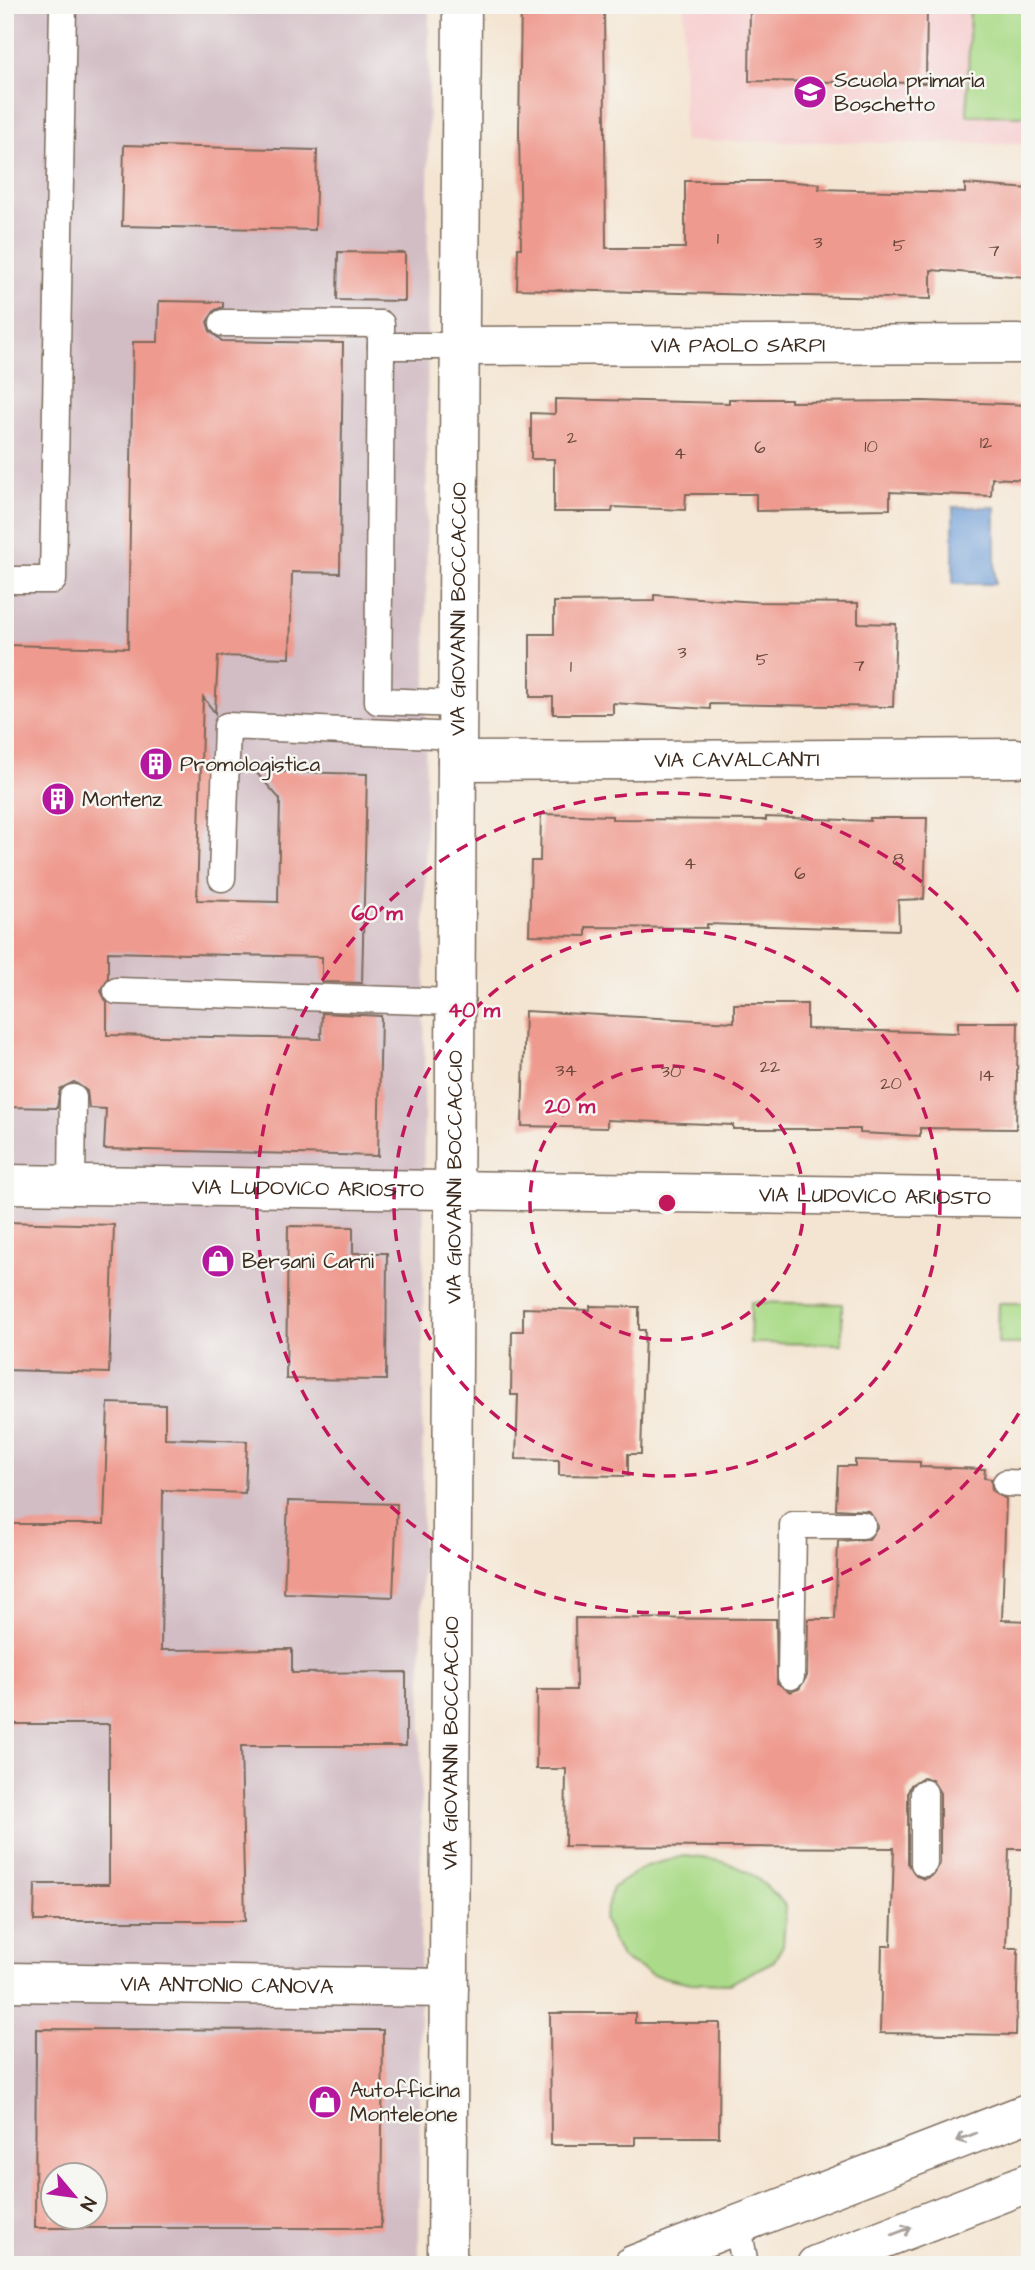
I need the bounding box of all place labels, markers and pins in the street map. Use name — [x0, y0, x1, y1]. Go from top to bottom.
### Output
place label: Scuola primaria Boschetto — [834, 66, 985, 119]
school or university icon: Scuola primaria Boschetto — [791, 73, 829, 111]
building icon: Promologistica — [137, 745, 175, 783]
place label: Promologistica — [180, 750, 321, 781]
building icon: Montenz — [39, 780, 77, 818]
place label: Montenz — [82, 785, 163, 814]
centre of rings — [655, 1191, 679, 1215]
shop icon: Bersani Carni — [199, 1242, 237, 1280]
place label: Bersani Carni — [242, 1247, 374, 1276]
place label: Autofficina Monteleone — [350, 2076, 461, 2129]
shop icon: Autofficina Monteleone — [306, 2083, 344, 2121]

